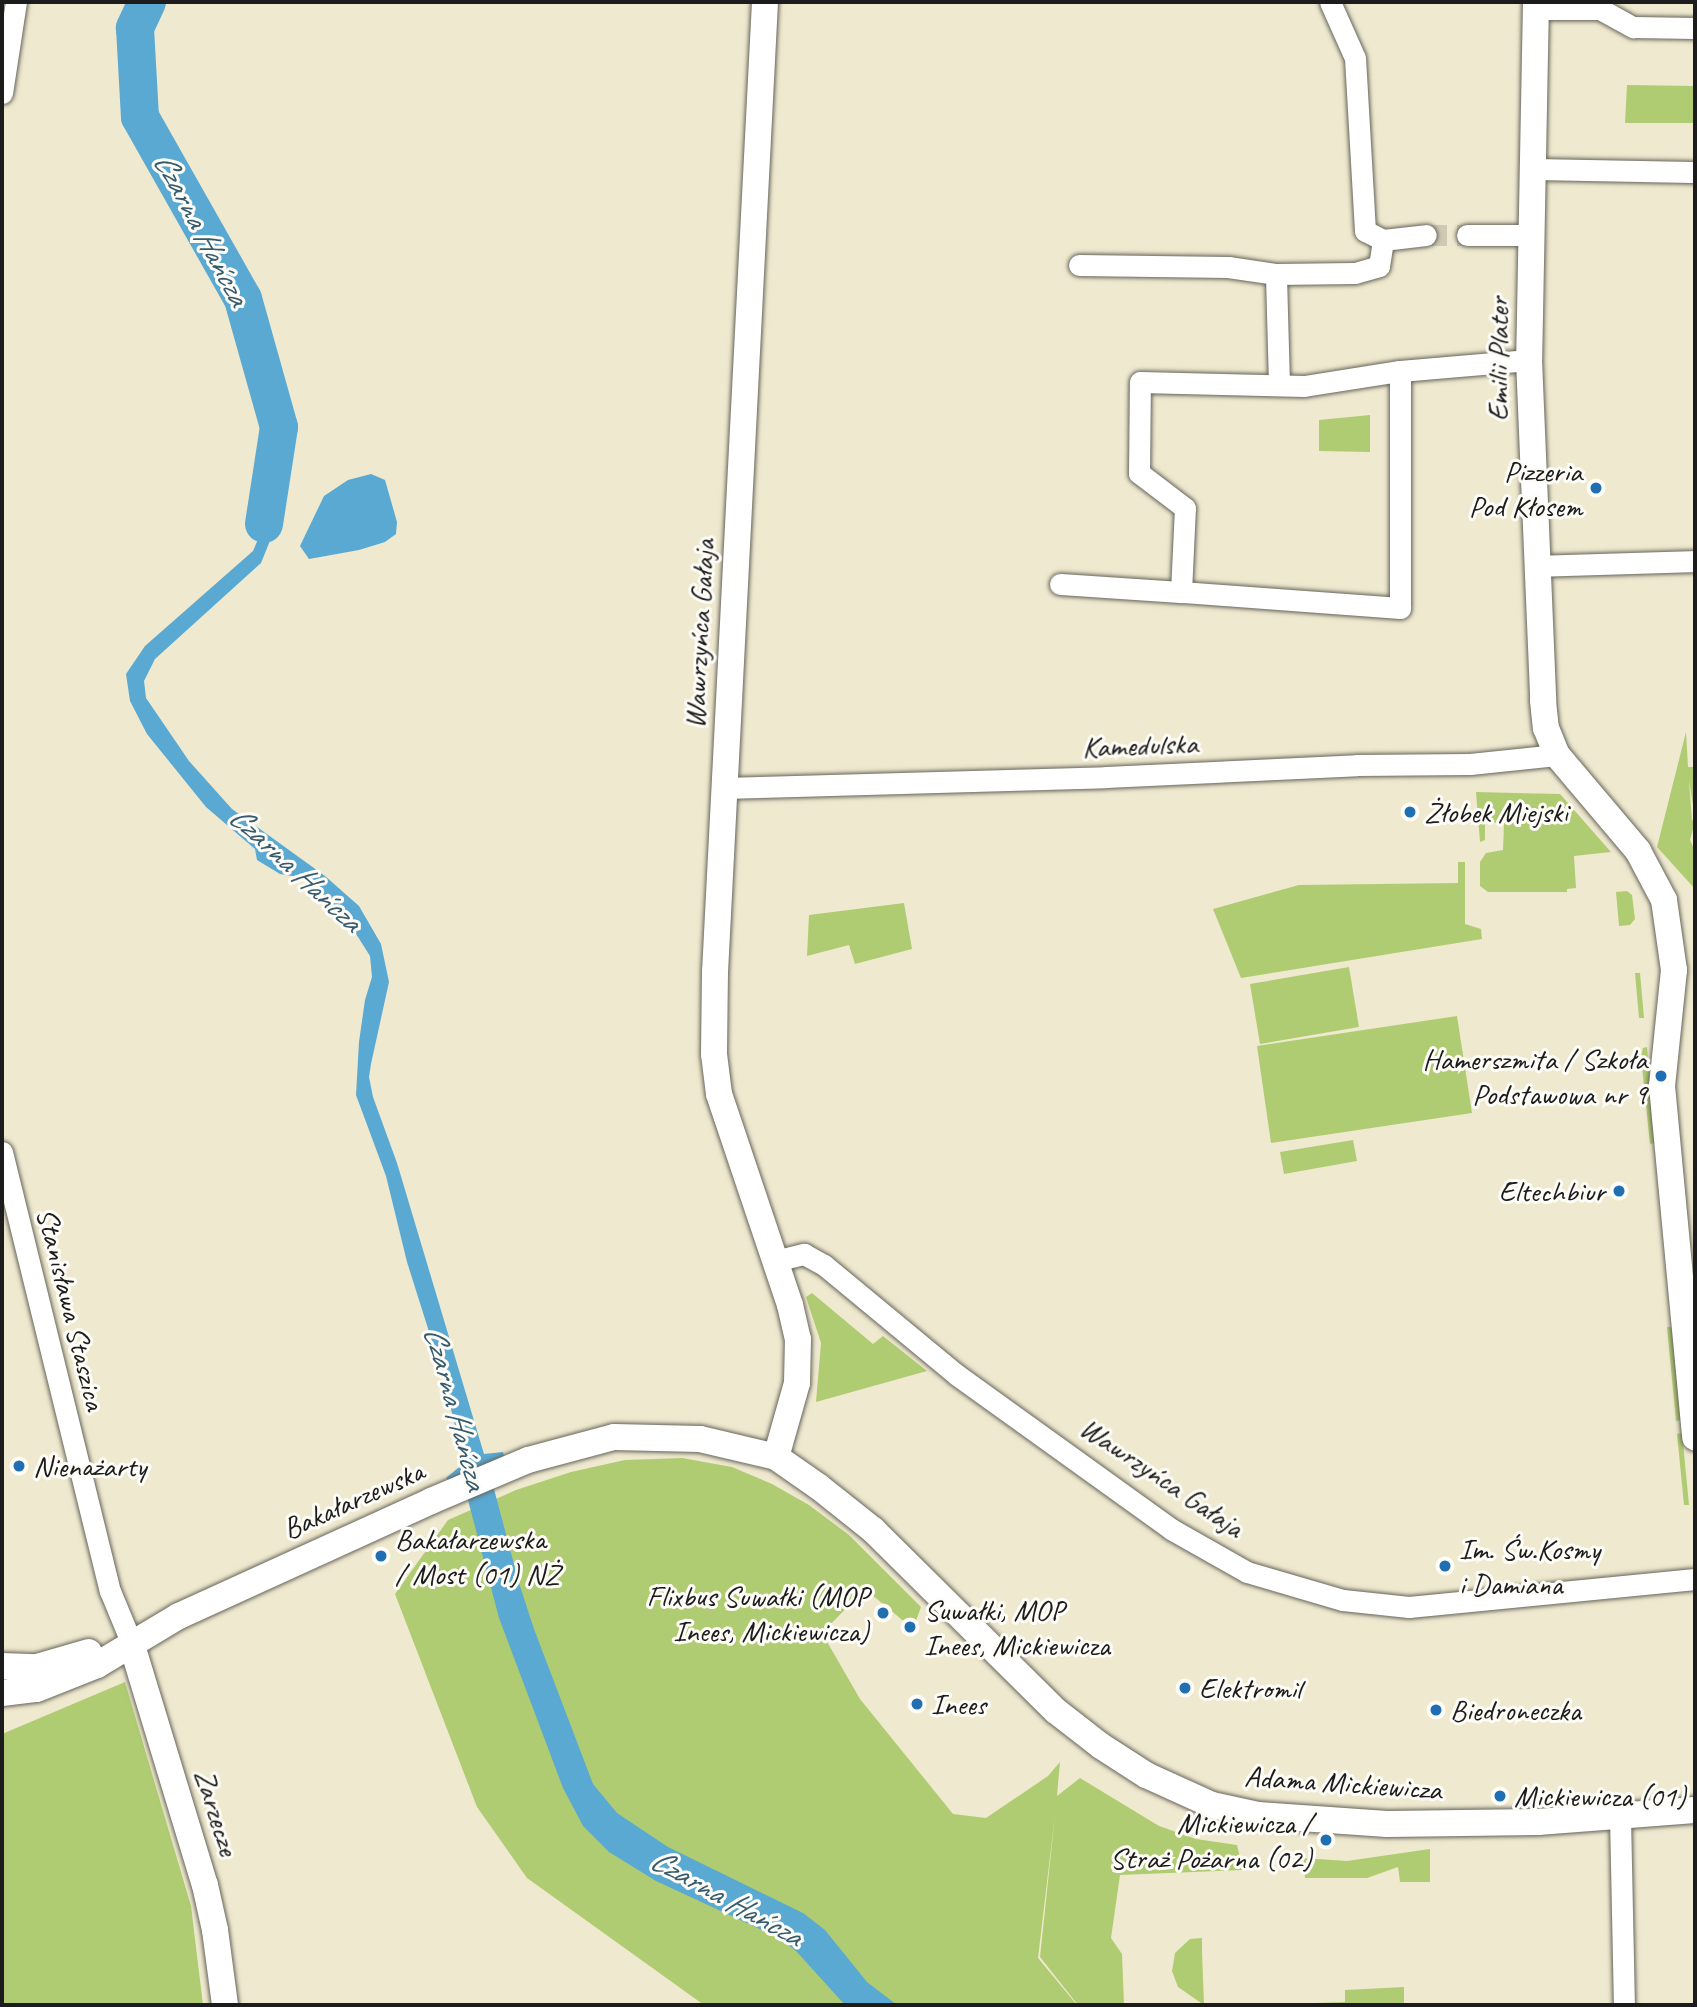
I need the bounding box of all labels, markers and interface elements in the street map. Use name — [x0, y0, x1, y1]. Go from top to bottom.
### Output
water label: Czarna Hańcza — [145, 146, 257, 312]
street label: Emilii Plater — [1480, 297, 1516, 421]
place label: Pizzeria Pod Kłosem — [1469, 453, 1582, 524]
marker: Pizzeria Pod Kłosem — [1588, 480, 1604, 496]
street label: Wawrzyńca Gałaja — [676, 538, 722, 730]
street label: Kamedulska — [1082, 725, 1198, 765]
place label: Żłobek Miejski — [1424, 794, 1568, 830]
water label: Czarna Hańcza — [220, 798, 370, 940]
marker: Żłobek Miejski — [1402, 804, 1418, 820]
place label: Hamerszmita / Szkoła Podstawowa nr 9 — [1423, 1041, 1647, 1112]
marker: Hamerszmita / Szkoła Podstawowa nr 9 — [1653, 1068, 1669, 1084]
place label: Eltechbiur — [1499, 1173, 1605, 1209]
marker: Eltechbiur — [1611, 1183, 1627, 1199]
street label: Stanisława Staszica — [28, 1204, 114, 1414]
water label: Czarna Hańcza — [415, 1322, 495, 1494]
street label: Wawrzyńca Gałaja — [1073, 1409, 1251, 1545]
place label: Nienażarty — [33, 1448, 146, 1484]
street label: Bakałarzewska — [277, 1453, 429, 1547]
marker: Nienażarty — [11, 1458, 27, 1474]
place label: Bakałarzewska / Most (01) NŻ — [395, 1521, 559, 1592]
place label: Im. Św.Kosmy i Damiana — [1459, 1531, 1600, 1602]
marker: Bakałarzewska / Most (01) NŻ — [373, 1548, 389, 1564]
marker: Im. Św.Kosmy i Damiana — [1437, 1558, 1453, 1574]
place label: Flixbus Suwałki (MOP Inees, Mickiewicza) — [648, 1578, 869, 1648]
place label: Suwałki, MOP Inees, Mickiewicza — [924, 1592, 1110, 1662]
marker: Flixbus Suwałki (MOP Inees, Mickiewicza) — [875, 1605, 891, 1621]
marker: Suwałki, MOP Inees, Mickiewicza — [902, 1619, 918, 1635]
place label: Elektromil — [1199, 1670, 1301, 1706]
marker: Elektromil — [1177, 1680, 1193, 1696]
place label: Inees — [931, 1686, 986, 1722]
place label: Biedroneczka — [1450, 1692, 1581, 1728]
marker: Inees — [909, 1696, 925, 1712]
marker: Biedroneczka — [1428, 1702, 1444, 1718]
street label: Adama Mickiewicza — [1244, 1758, 1442, 1808]
street label: Zarzecze — [187, 1764, 247, 1860]
place label: Mickiewicza (01) — [1514, 1778, 1686, 1814]
marker: Mickiewicza (01) — [1492, 1788, 1508, 1804]
place label: Mickiewicza / Straż Pożarna (02) — [1110, 1805, 1312, 1876]
marker: Mickiewicza / Straż Pożarna (02) — [1318, 1832, 1334, 1848]
water label: Czarna Hańcza — [643, 1840, 809, 1956]

